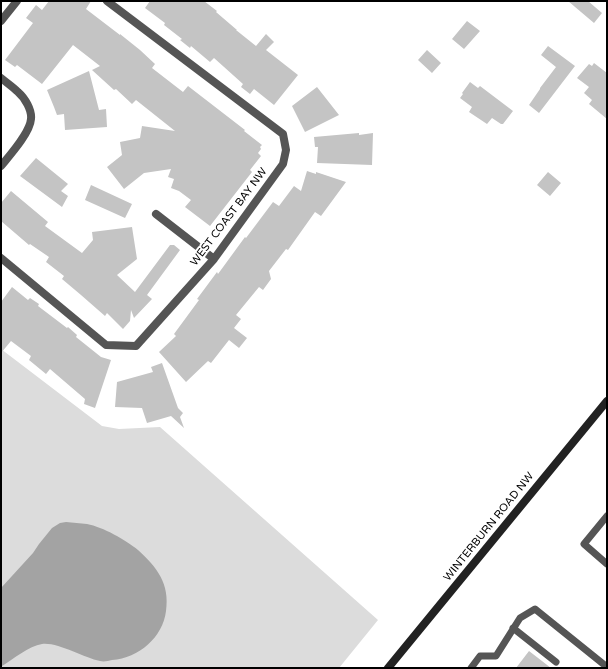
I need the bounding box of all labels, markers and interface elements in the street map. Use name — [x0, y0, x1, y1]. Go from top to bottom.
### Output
street label: WEST COAST BAY NW — [188, 165, 270, 269]
street label: WINTERBURN ROAD NW — [441, 470, 537, 584]

